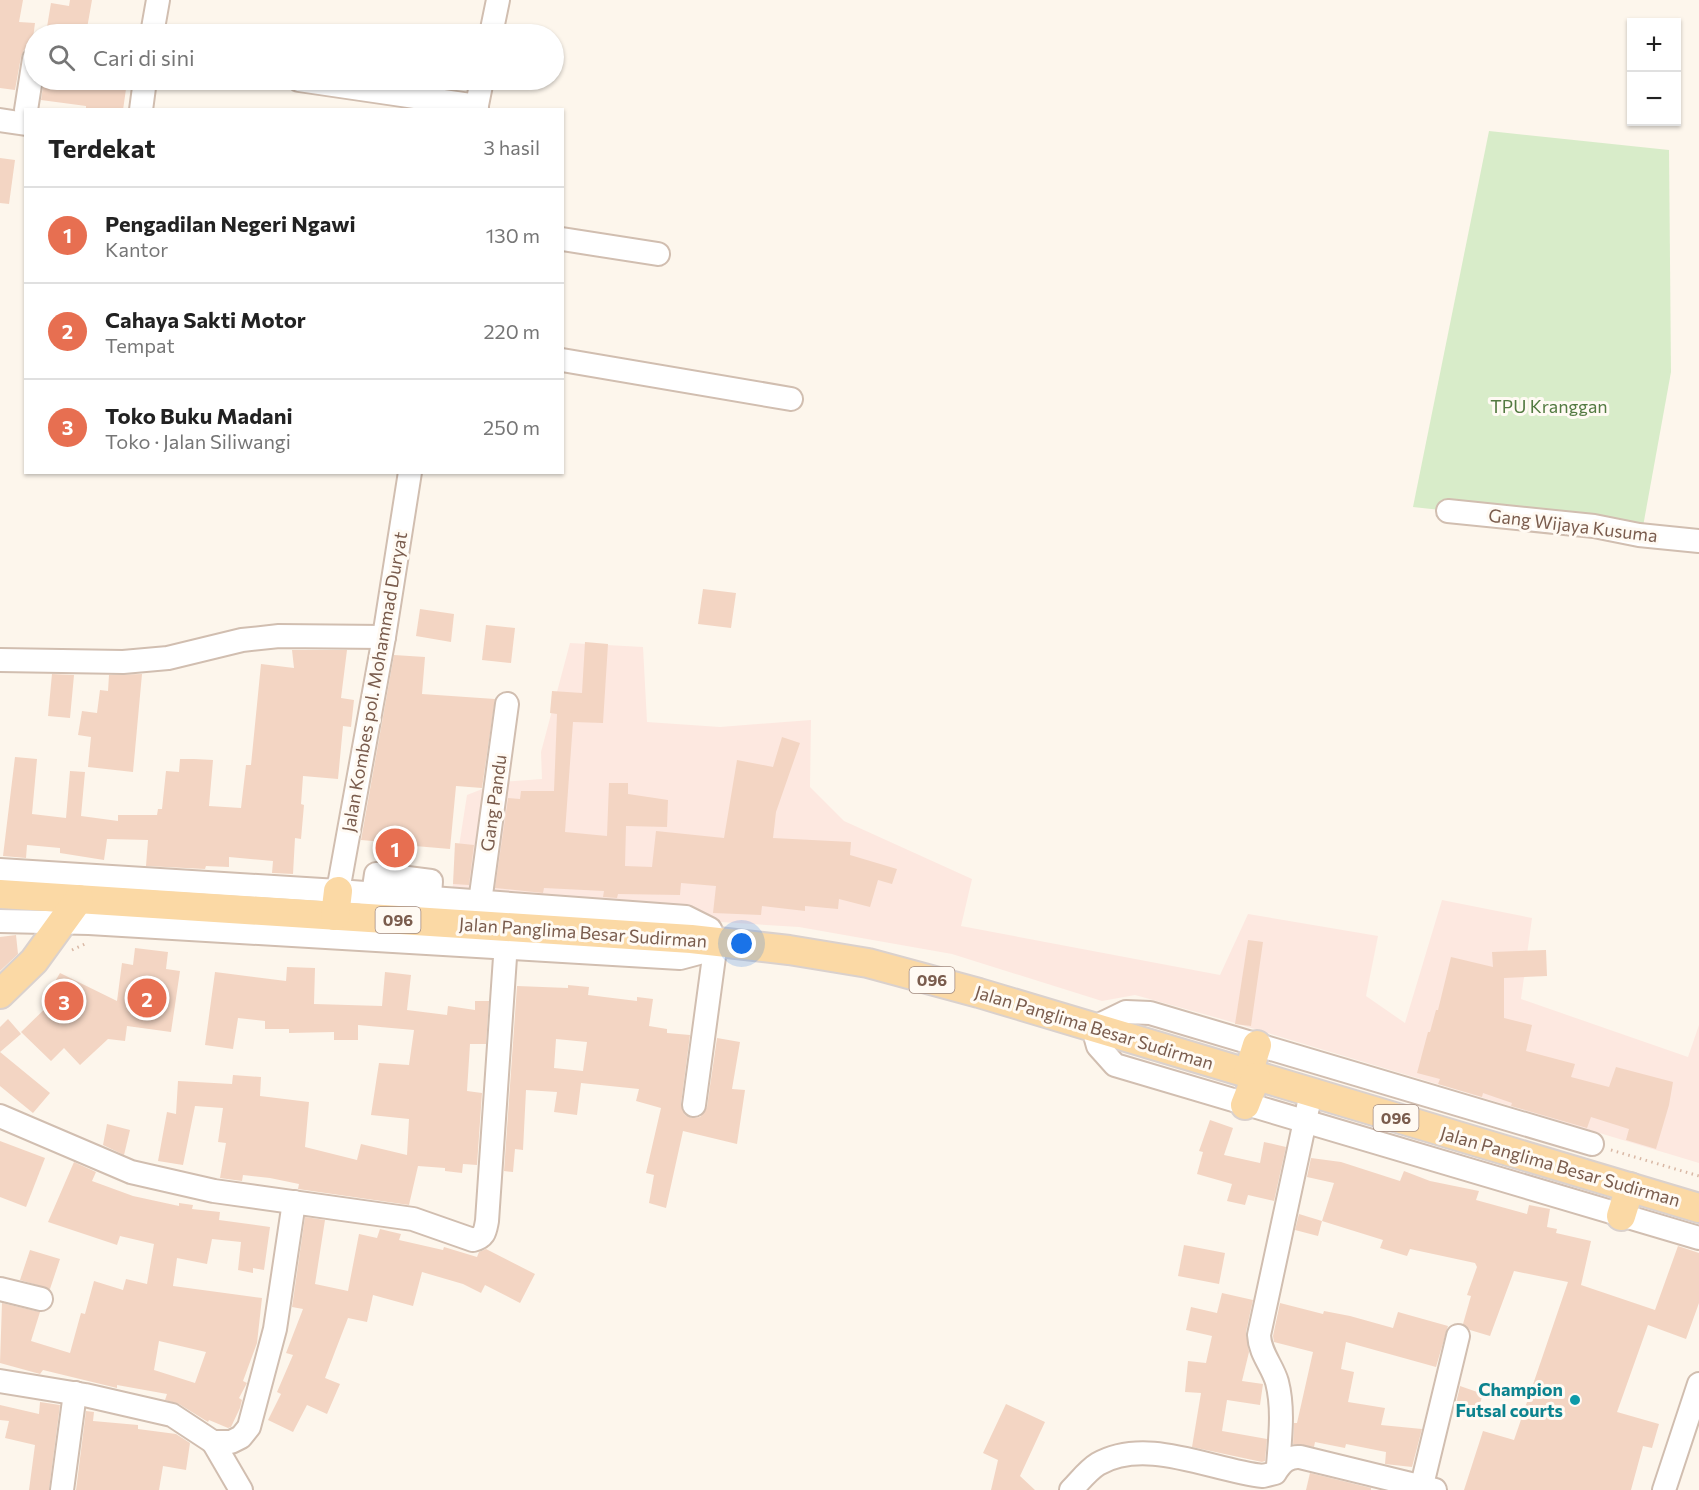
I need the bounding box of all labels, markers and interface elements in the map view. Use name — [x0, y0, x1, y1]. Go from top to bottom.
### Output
map controls — [1627, 18, 1681, 126]
button: + — [1627, 18, 1681, 72]
search box — [24, 24, 564, 90]
icon: search — [45, 41, 78, 74]
text: Cari di sini — [93, 44, 195, 71]
button: − — [1627, 72, 1681, 126]
text: Terdekat — [48, 132, 155, 163]
text: 3 hasil — [484, 135, 540, 159]
text: Pengadilan Negeri Ngawi — [105, 210, 356, 237]
text: 1 — [63, 223, 72, 247]
text: 130 m — [486, 223, 540, 247]
text: Kantor — [105, 237, 168, 261]
text: Cahaya Sakti Motor — [105, 306, 306, 333]
text: 2 — [62, 319, 73, 343]
text: 220 m — [484, 319, 540, 343]
text: Tempat — [105, 333, 175, 357]
park label: TPU Kranggan — [1490, 395, 1608, 417]
text: Toko Buku Madani — [105, 402, 293, 429]
text: 3 — [62, 415, 73, 439]
text: 250 m — [483, 415, 540, 439]
text: Toko · Jalan Siliwangi — [105, 429, 291, 453]
street label: Gang Wijaya Kusuma — [1487, 504, 1659, 546]
street label: Jalan Kombes pol. Mohammad Duryat — [337, 530, 411, 834]
street label: Gang Pandu — [475, 753, 511, 853]
pin: 1 — [376, 826, 414, 870]
road number: 096 — [376, 907, 420, 933]
street label: Jalan Panglima Besar Sudirman — [458, 912, 708, 952]
your location — [727, 929, 756, 958]
road number: 096 — [910, 967, 954, 993]
pin: 2 — [128, 976, 166, 1020]
pin: 3 — [44, 978, 84, 1024]
street label: Jalan Panglima Besar Sudirman — [972, 980, 1216, 1074]
road number: 096 — [1374, 1105, 1418, 1131]
street label: Jalan Panglima Besar Sudirman — [1438, 1121, 1683, 1211]
place label: Champion Futsal courts — [1455, 1378, 1563, 1421]
marker: Champion Futsal courts — [1568, 1393, 1582, 1407]

